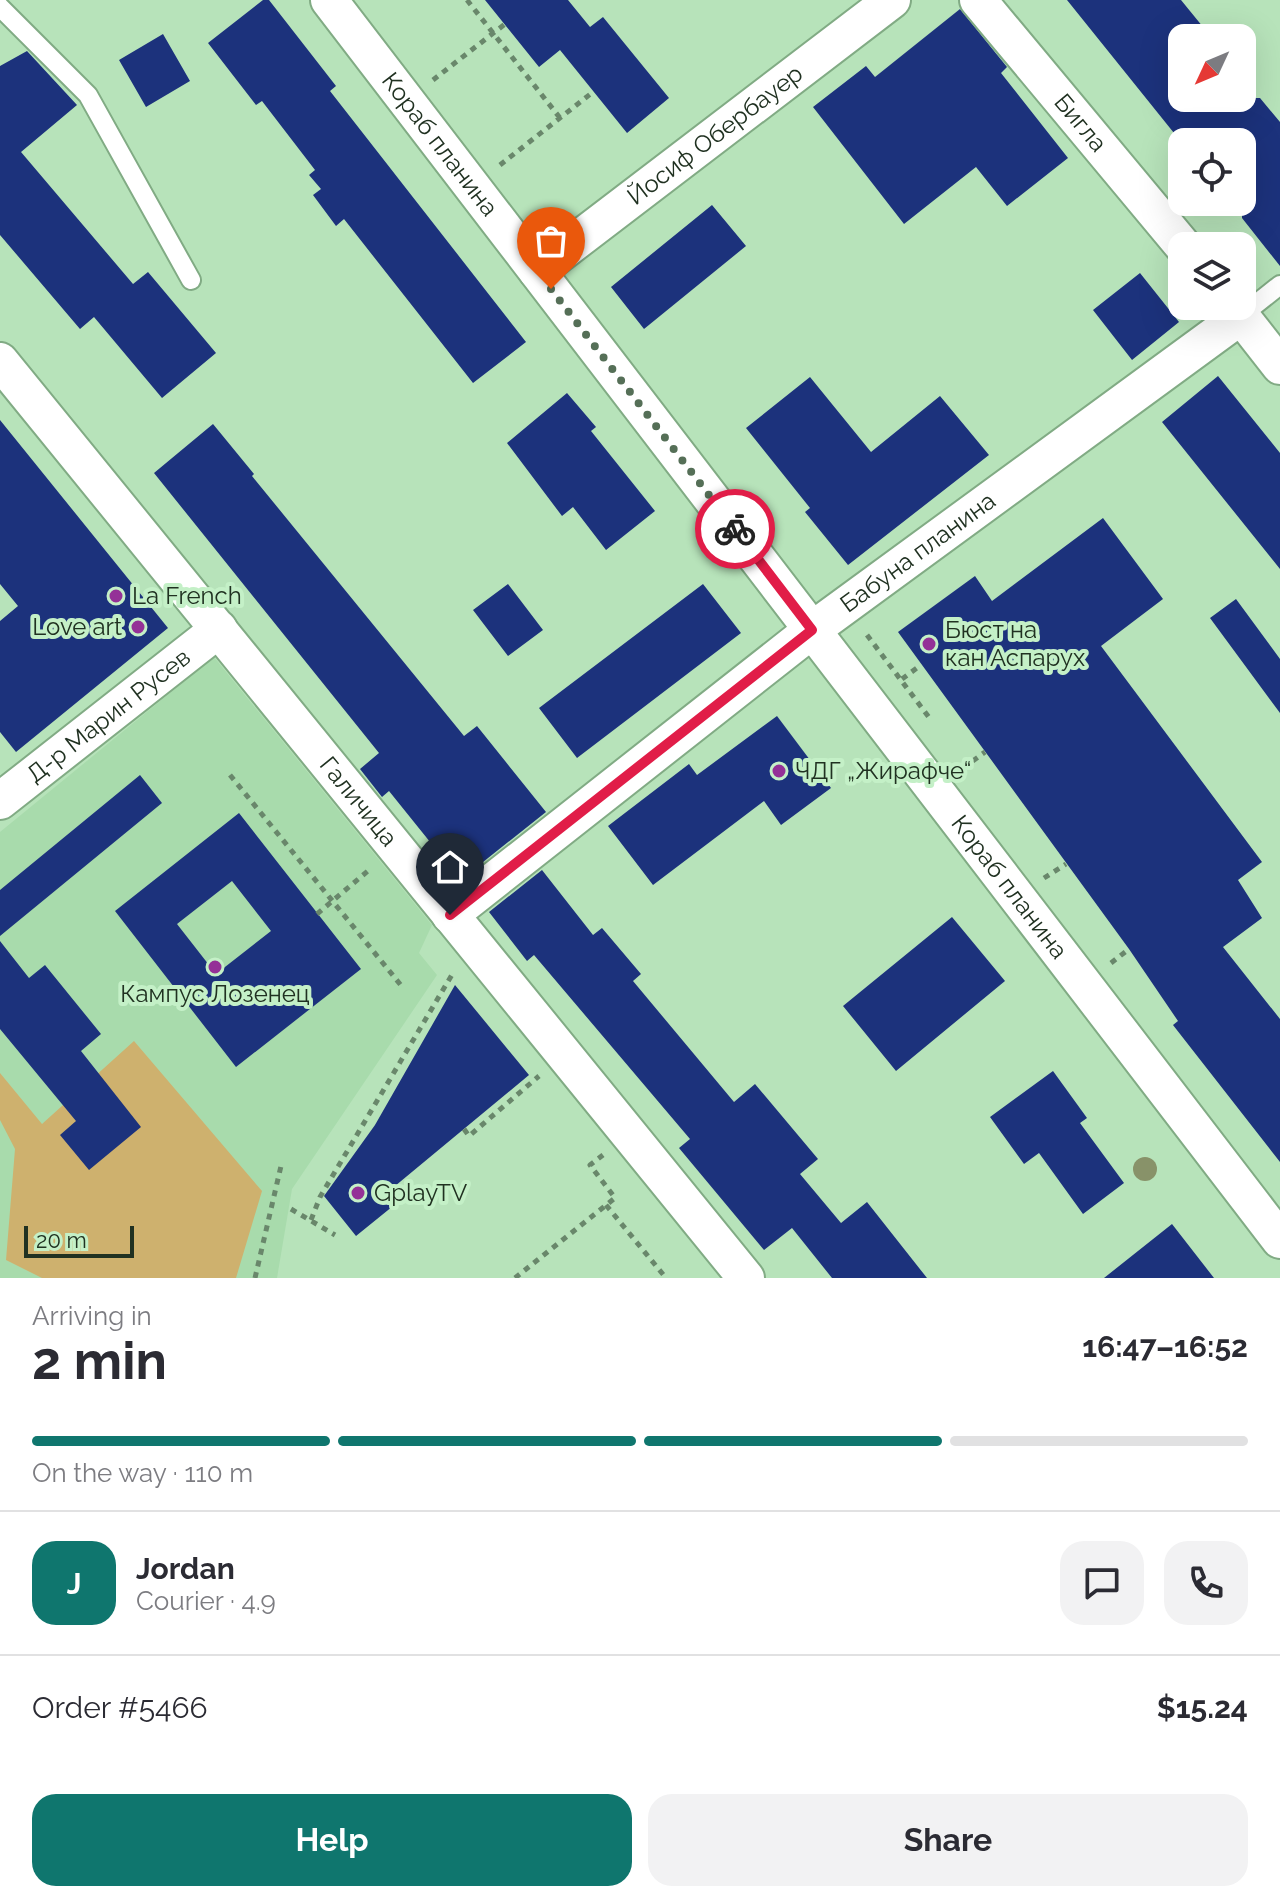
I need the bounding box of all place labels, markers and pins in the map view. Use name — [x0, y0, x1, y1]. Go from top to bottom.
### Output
pin — [517, 207, 585, 289]
place label: La French — [132, 581, 242, 610]
marker: La French — [107, 587, 125, 605]
place label: Love art — [32, 612, 122, 641]
place label: Бюст на кан Аспарух — [945, 615, 1085, 672]
marker: Love art — [129, 618, 147, 636]
marker: Бюст на кан Аспарух — [920, 635, 938, 653]
place label: ЧДГ „Жирафче“ — [795, 756, 971, 785]
marker: ЧДГ „Жирафче“ — [770, 762, 788, 780]
pin — [416, 833, 484, 915]
marker: Кампус Лозенец — [206, 958, 224, 976]
place label: Кампус Лозенец — [120, 979, 310, 1008]
place label: GplayTV — [374, 1178, 467, 1207]
marker: GplayTV — [349, 1184, 367, 1202]

